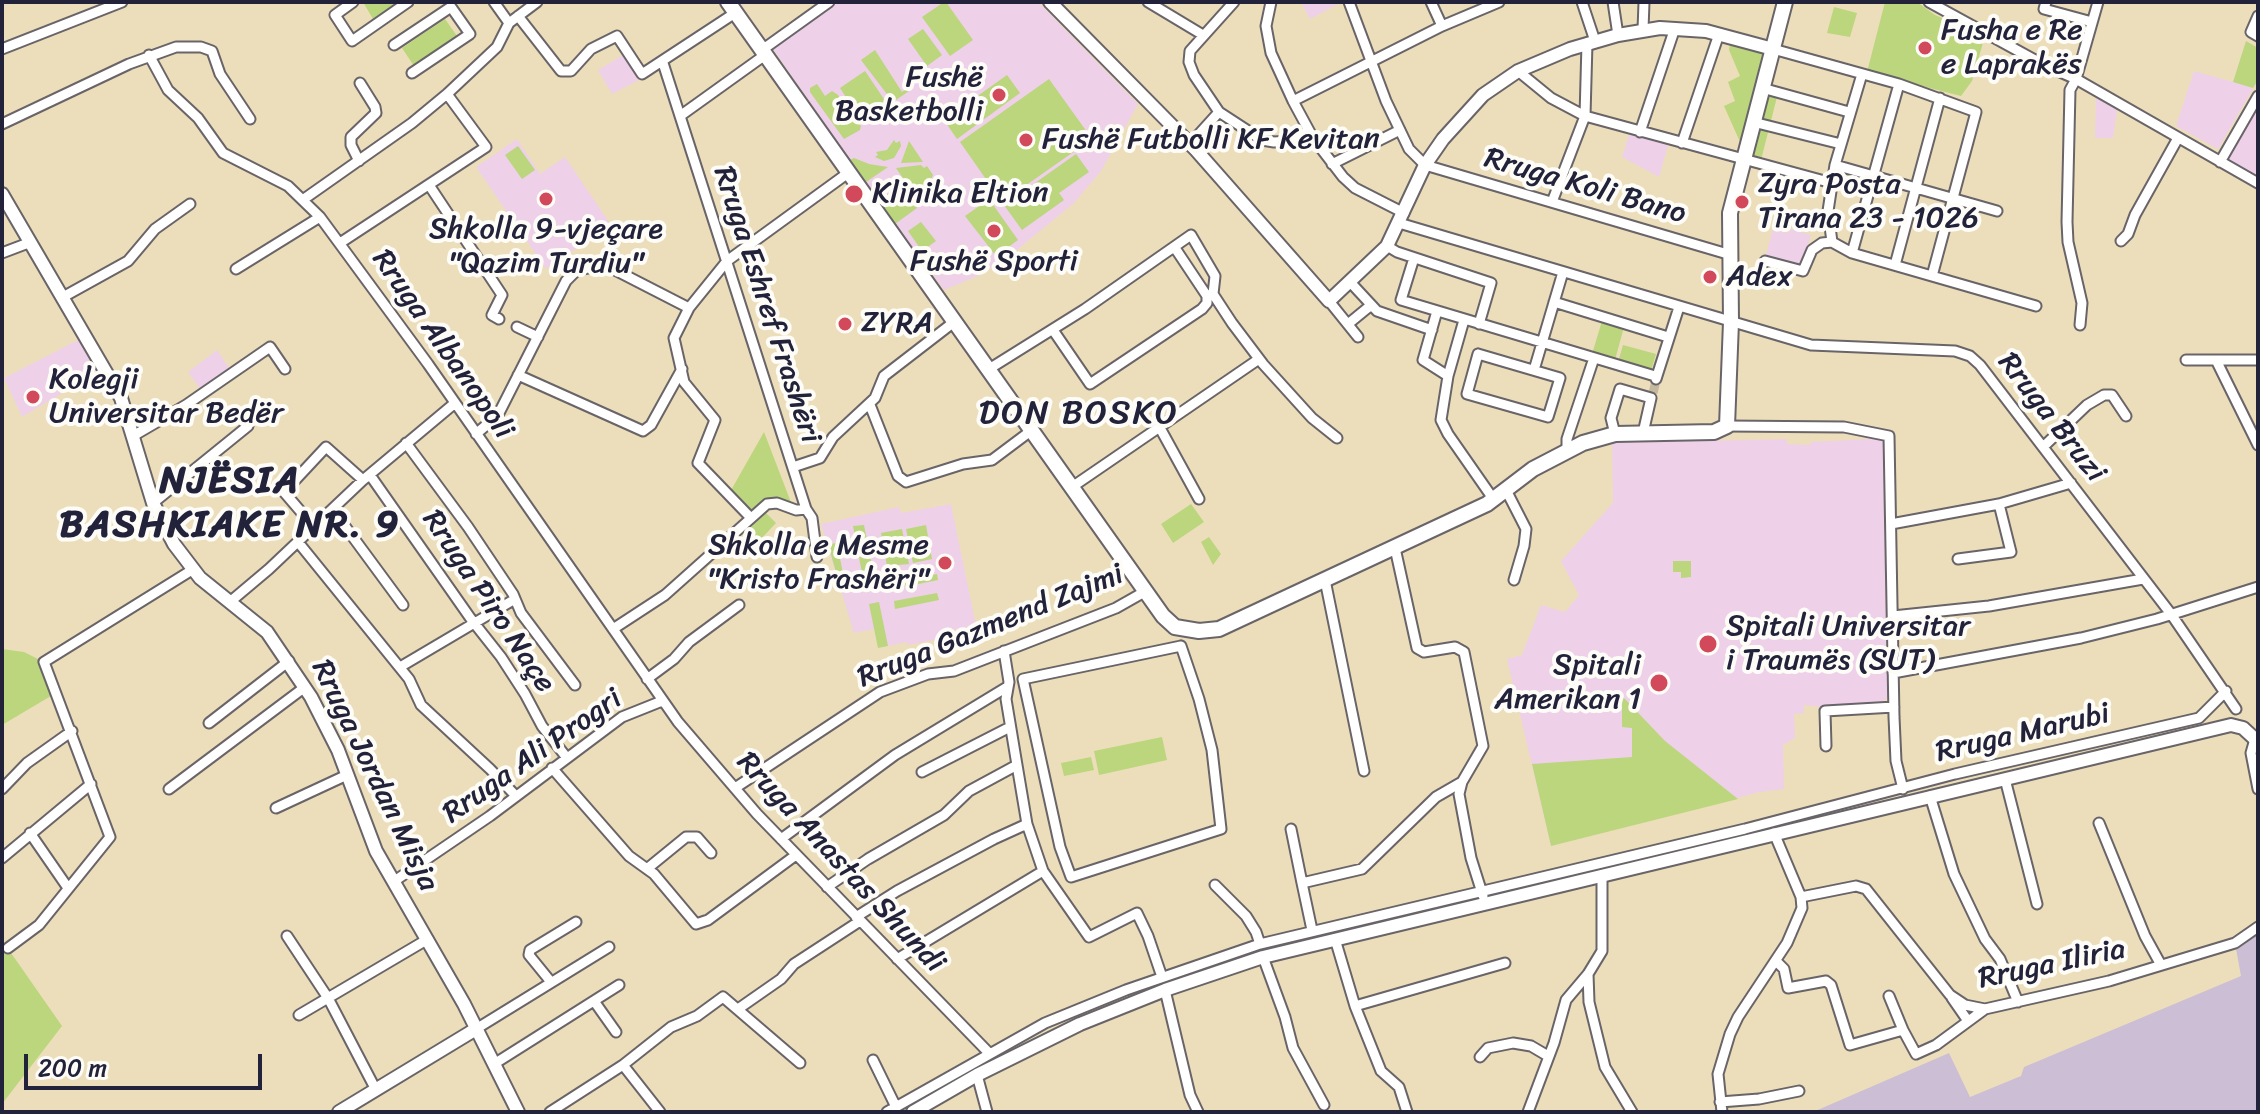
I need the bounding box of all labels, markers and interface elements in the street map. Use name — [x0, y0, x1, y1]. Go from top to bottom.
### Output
place label: Fusha e Re e Laprakës — [1941, 13, 2083, 84]
marker: Fusha e Re e Laprakës — [1916, 39, 1934, 57]
place label: Fushë Basketbolli — [835, 60, 983, 130]
marker: Fushë Basketbolli — [990, 86, 1008, 104]
place label: Fushë Futbolli KF Kevitan — [1042, 122, 1380, 158]
marker: Fushë Futbolli KF Kevitan — [1017, 131, 1035, 149]
street label: Rruga Koli Bano — [1480, 141, 1690, 233]
street label: Rruga Eshref Frashëri — [704, 162, 828, 448]
place label: Zyra Posta Tirana 23 - 1026 — [1758, 167, 1979, 238]
place label: Klinika Eltion — [872, 176, 1048, 212]
marker: Klinika Eltion — [843, 183, 865, 205]
marker: Shkolla 9-vjeçare "Qazim Turdiu" — [537, 190, 555, 208]
marker: Zyra Posta Tirana 23 - 1026 — [1733, 193, 1751, 211]
place label: Shkolla 9-vjeçare "Qazim Turdiu" — [429, 212, 663, 282]
marker: Fushë Sporti — [985, 222, 1003, 240]
street label: Rruga Albanopoli — [363, 243, 521, 447]
place label: Fushë Sporti — [910, 244, 1078, 280]
place label: Adex — [1726, 259, 1792, 295]
marker: Adex — [1701, 268, 1719, 286]
place label: ZYRA — [861, 306, 933, 342]
marker: ZYRA — [836, 315, 854, 333]
street label: Rruga Bruzi — [1989, 346, 2113, 490]
place label: Kolegji Universitar Bedër — [49, 362, 283, 432]
marker: Kolegji Universitar Bedër — [24, 388, 42, 406]
district label: DON BOSKO — [979, 394, 1179, 434]
district label: NJËSIA BASHKIAKE NR. 9 — [61, 459, 399, 548]
street label: Rruga Piro Naçe — [414, 504, 562, 700]
place label: Shkolla e Mesme "Kristo Frashëri" — [707, 528, 929, 598]
marker: Shkolla e Mesme "Kristo Frashëri" — [936, 554, 954, 572]
street label: Rruga Gazmend Zajmi — [853, 557, 1129, 697]
place label: Spitali Universitar i Traumës (SUT) — [1726, 609, 1970, 680]
marker: Spitali Universitar i Traumës (SUT) — [1697, 633, 1719, 655]
place label: Spitali Amerikan 1 — [1494, 648, 1641, 718]
street label: Rruga Jordan Misja — [302, 655, 446, 897]
marker: Spitali Amerikan 1 — [1648, 672, 1670, 694]
street label: Rruga Ali Progri — [437, 682, 629, 832]
street label: Rruga Marubi — [1933, 697, 2113, 771]
street label: Rruga Anastas Shundi — [728, 745, 952, 981]
street label: Rruga Iliria — [1975, 932, 2129, 998]
scale bar — [28, 1038, 266, 1088]
text: 200 m — [38, 1047, 107, 1089]

